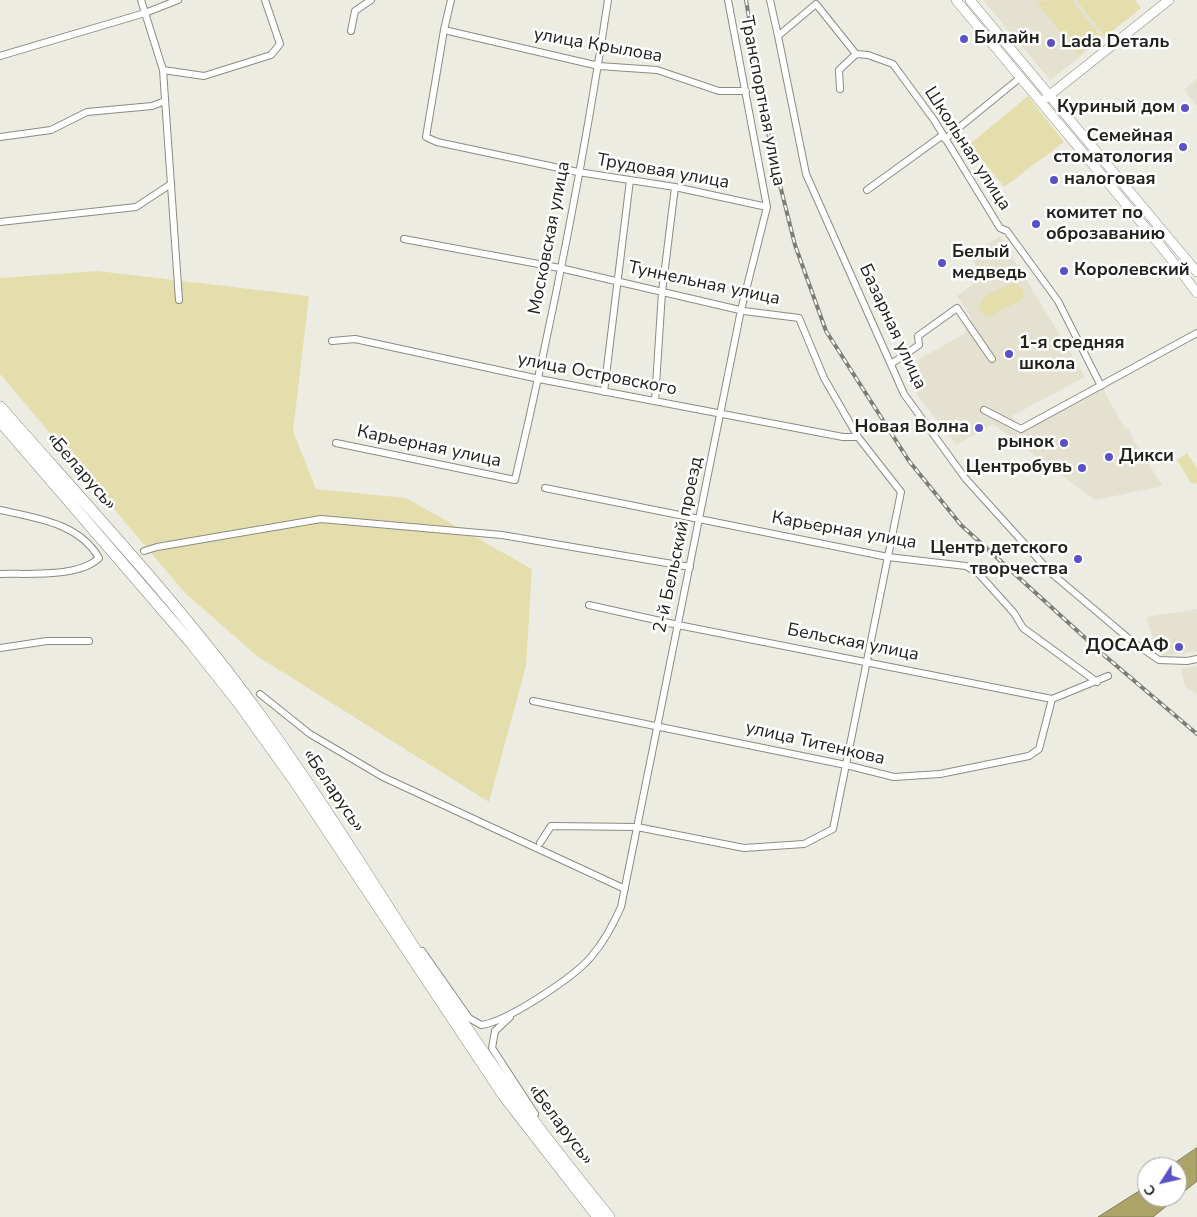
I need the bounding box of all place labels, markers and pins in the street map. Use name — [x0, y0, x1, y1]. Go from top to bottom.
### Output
place label: Билайн — [974, 28, 1040, 50]
place label: Lada Dеталь — [1061, 32, 1170, 54]
marker: Билайн — [958, 33, 970, 45]
marker: Lada Dеталь — [1045, 37, 1057, 49]
place label: Куриный дом — [1057, 97, 1175, 119]
marker: Куриный дом — [1179, 102, 1191, 114]
place label: Семейная стоматология — [1053, 126, 1173, 168]
marker: Семейная стоматология — [1177, 141, 1189, 153]
place label: налоговая — [1064, 169, 1156, 191]
marker: налоговая — [1048, 174, 1060, 186]
place label: комитет по оброзаванию — [1046, 203, 1165, 245]
marker: комитет по оброзаванию — [1030, 218, 1042, 230]
place label: Белый медведь — [952, 242, 1027, 284]
marker: Белый медведь — [936, 257, 948, 269]
place label: Королевский — [1074, 260, 1190, 282]
marker: Королевский — [1058, 265, 1070, 277]
place label: 1-я средняя школа — [1019, 333, 1125, 376]
marker: 1-я средняя школа — [1003, 348, 1015, 360]
place label: Новая Волна — [855, 417, 969, 439]
marker: Новая Волна — [973, 422, 985, 434]
place label: рынок — [997, 432, 1054, 454]
marker: рынок — [1058, 437, 1070, 449]
place label: Дикси — [1119, 446, 1174, 468]
marker: Дикси — [1103, 451, 1115, 463]
place label: Центробувь — [966, 457, 1072, 479]
marker: Центробувь — [1076, 462, 1088, 474]
place label: Центр детского творчества — [930, 538, 1068, 580]
marker: Центр детского творчества — [1072, 553, 1084, 565]
place label: ДОСААФ — [1086, 636, 1169, 658]
marker: ДОСААФ — [1173, 641, 1185, 653]

